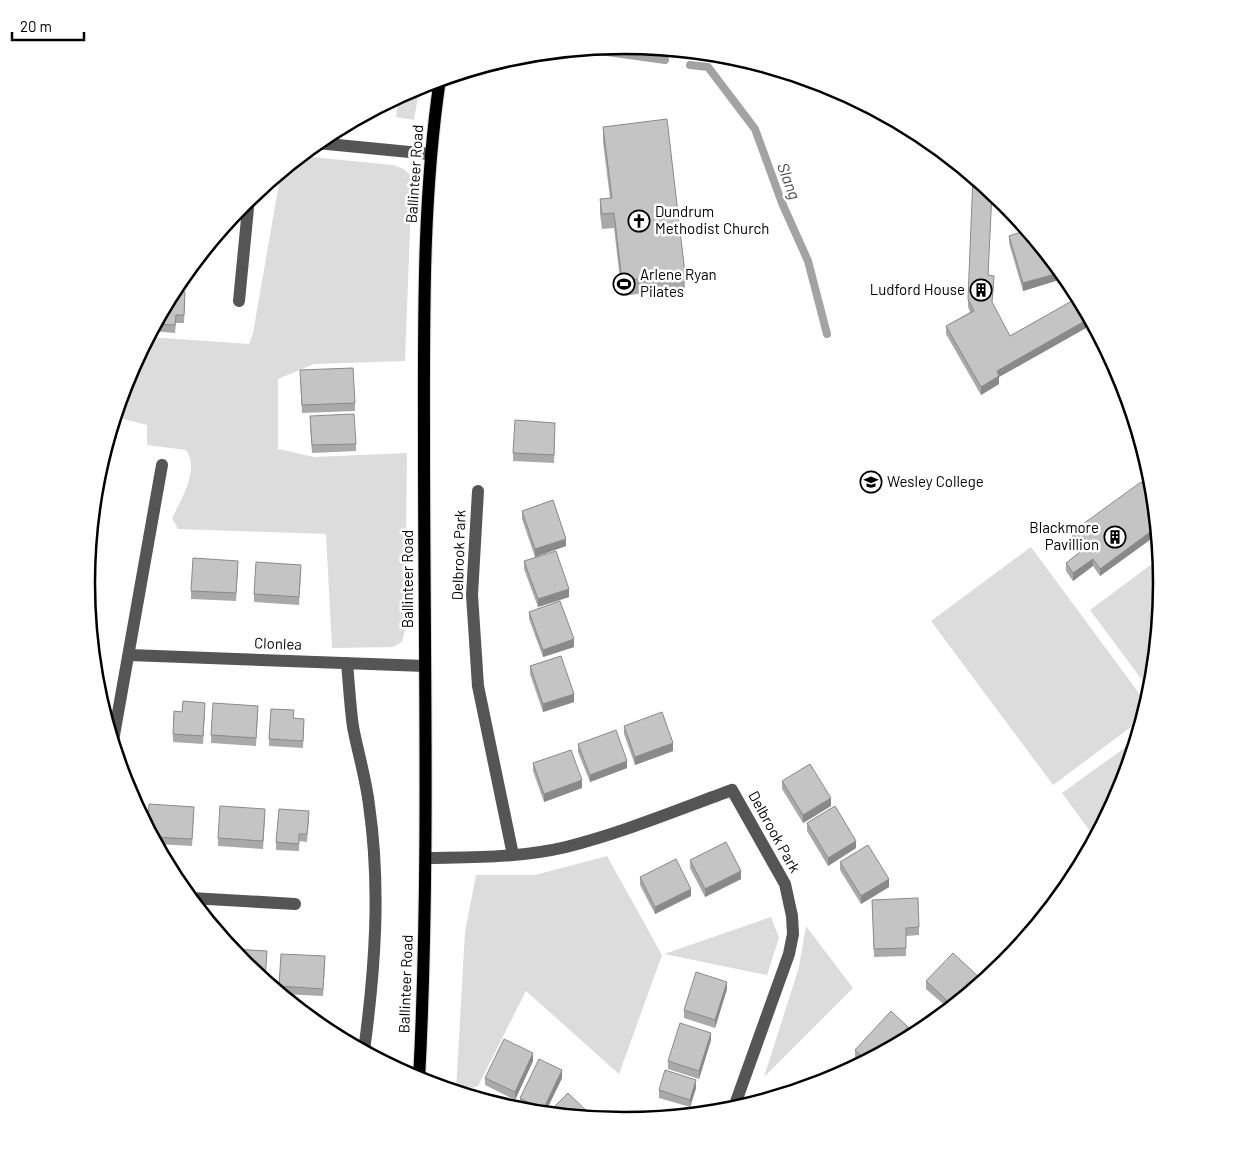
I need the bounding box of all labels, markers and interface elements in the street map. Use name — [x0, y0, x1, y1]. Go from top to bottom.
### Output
scale bar — [12, 10, 85, 42]
text: 20 m — [20, 17, 52, 35]
street label: Ballinteer Road — [402, 124, 426, 224]
water label: Slang — [774, 160, 805, 202]
place label: Dundrum Methodist Church — [655, 202, 769, 237]
church icon: Dundrum Methodist Church — [627, 209, 651, 233]
place label: Arlene Ryan Pilates — [640, 265, 717, 300]
sports icon: Arlene Ryan Pilates — [612, 272, 636, 296]
building icon: Ludford House — [969, 278, 993, 302]
place label: Ludford House — [870, 280, 965, 298]
school or university icon: Wesley College — [859, 470, 883, 494]
place label: Wesley College — [887, 472, 984, 490]
street label: Delbrook Park — [447, 509, 469, 601]
place label: Blackmore Pavillion — [1029, 518, 1099, 553]
building icon: Blackmore Pavillion — [1103, 525, 1127, 549]
street label: Ballinteer Road — [398, 530, 416, 628]
street label: Clonlea — [254, 633, 302, 653]
street label: Delbrook Park — [745, 788, 805, 876]
street label: Ballinteer Road — [394, 934, 416, 1034]

